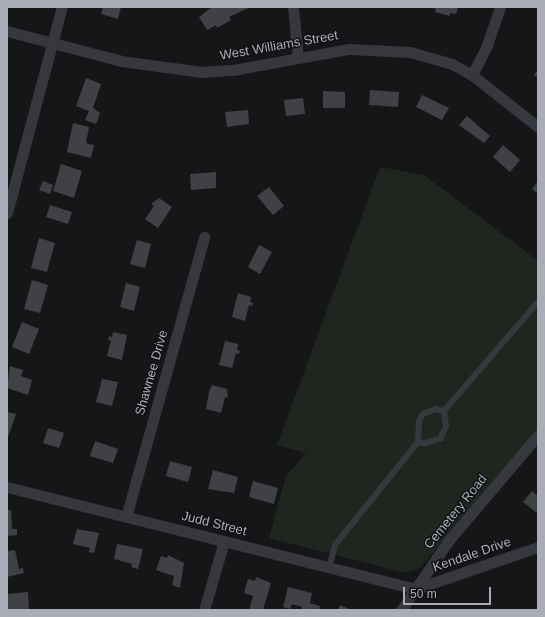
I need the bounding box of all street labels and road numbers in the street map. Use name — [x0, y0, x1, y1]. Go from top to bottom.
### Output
street label: West Williams Street — [219, 28, 339, 64]
street label: Shawnee Drive — [132, 328, 172, 418]
street label: Cemetery Road — [421, 472, 491, 552]
street label: Judd Street — [180, 508, 248, 540]
street label: Kendale Drive — [431, 534, 513, 576]

